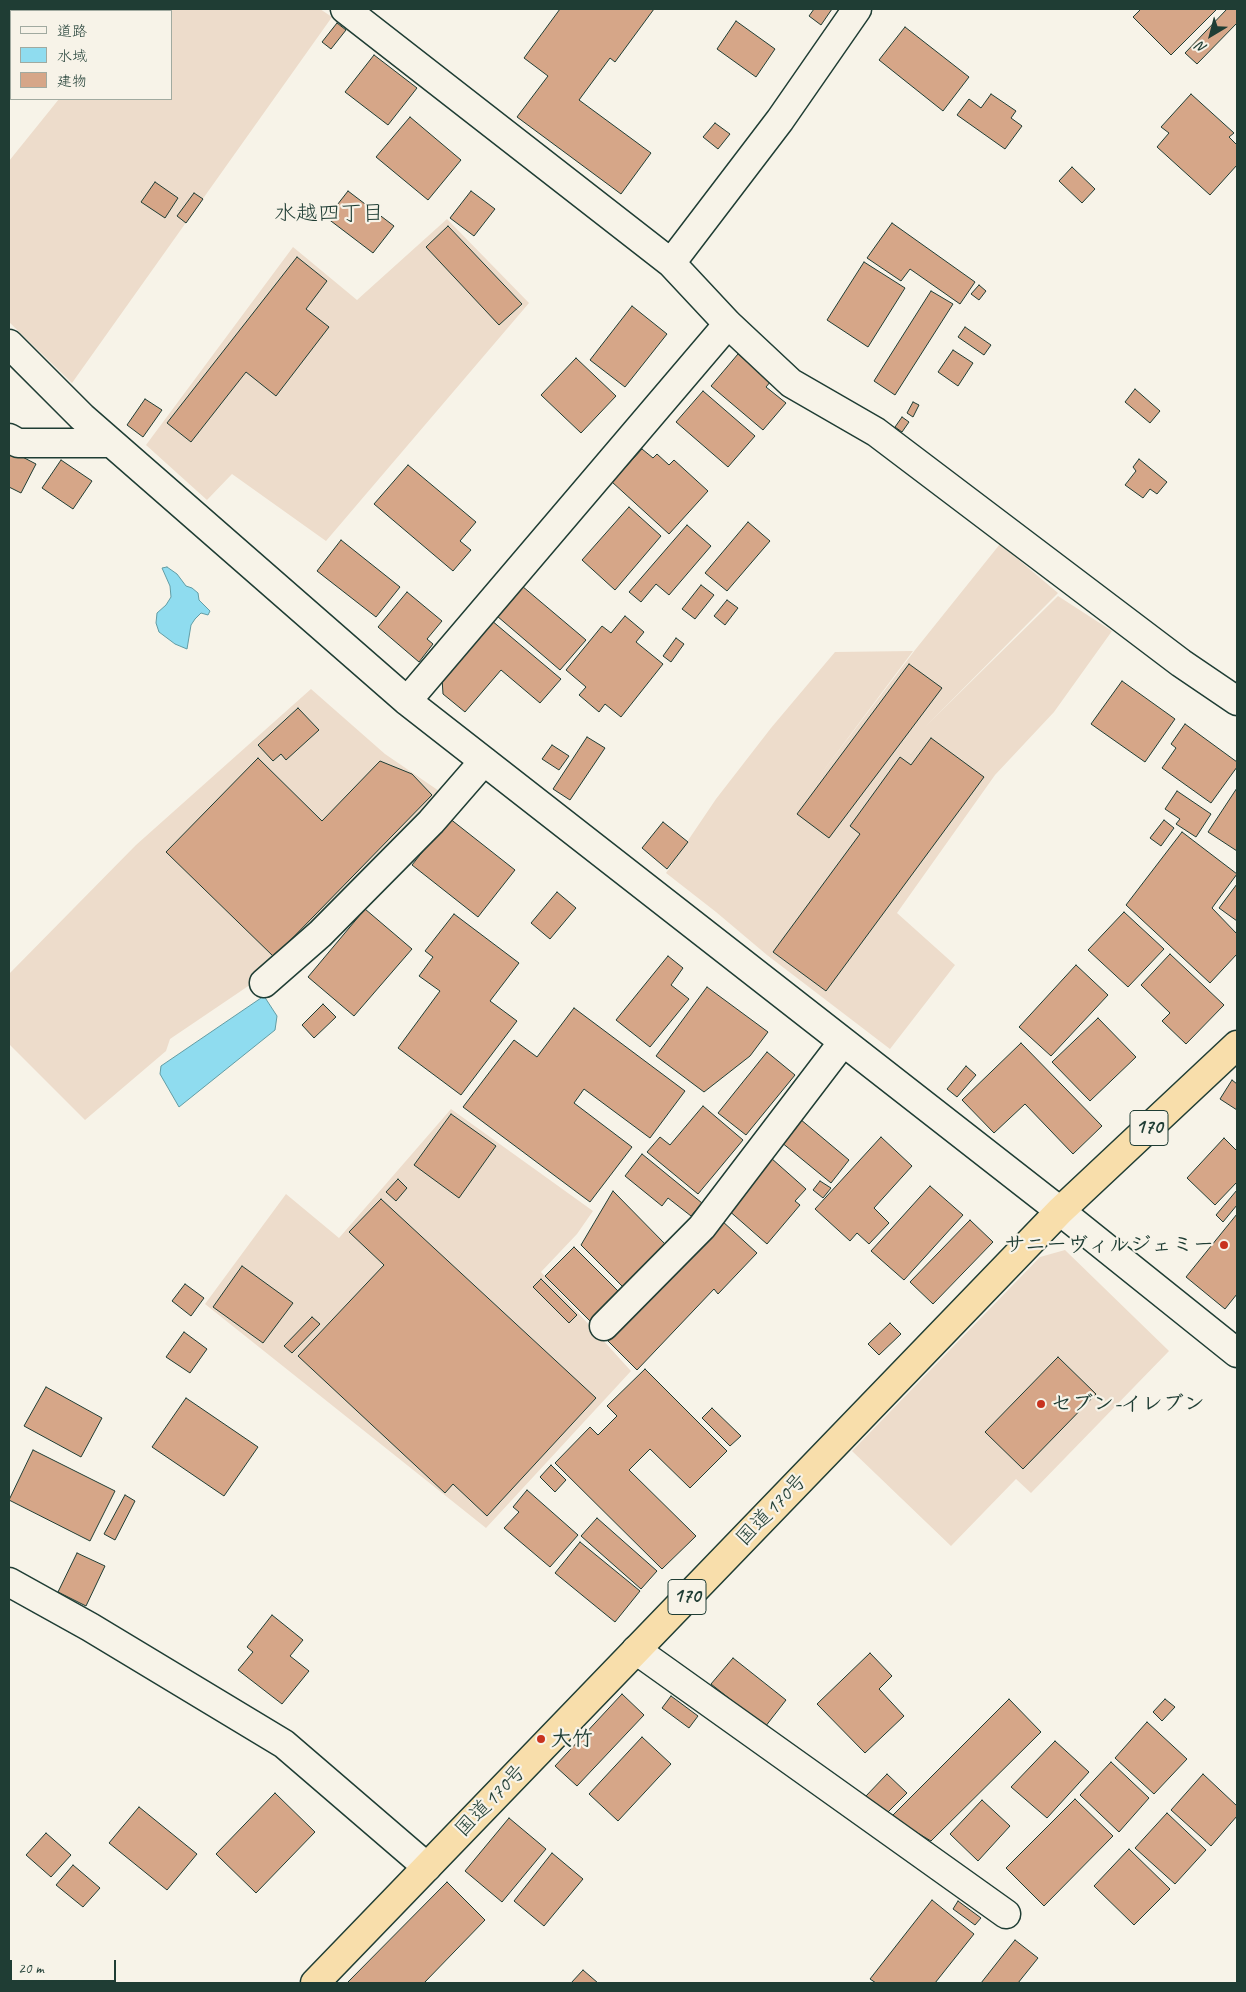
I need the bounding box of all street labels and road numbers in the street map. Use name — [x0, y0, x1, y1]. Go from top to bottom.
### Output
road number: 170 — [1130, 1110, 1168, 1146]
street label: 国道170号 — [731, 1468, 813, 1552]
road number: 170 — [668, 1580, 706, 1614]
street label: 国道170号 — [450, 1759, 532, 1843]

